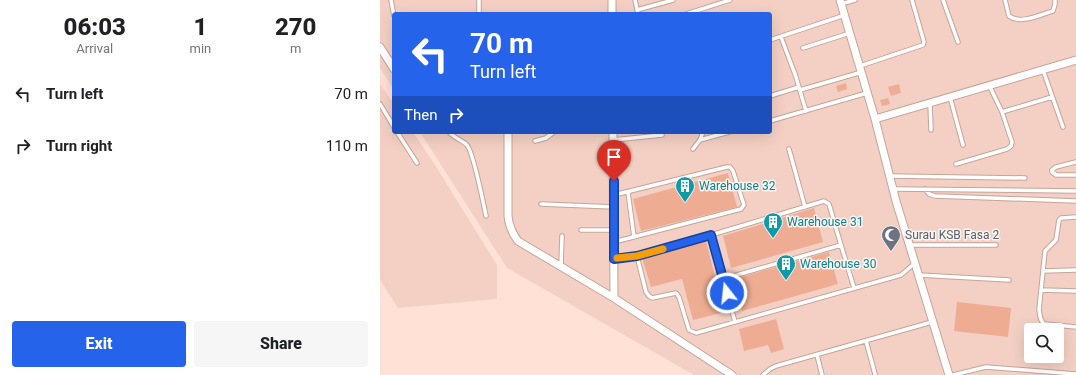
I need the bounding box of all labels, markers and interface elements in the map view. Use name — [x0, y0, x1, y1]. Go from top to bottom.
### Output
text: 06:03 — [64, 13, 126, 41]
text: 1 — [193, 13, 207, 41]
text: 270 — [275, 13, 316, 41]
text: 70 m — [470, 27, 533, 60]
icon: left — [404, 28, 456, 80]
text: Arrival — [76, 41, 113, 56]
text: min — [190, 41, 211, 56]
text: m — [290, 41, 301, 56]
text: Turn left — [470, 61, 536, 82]
icon: left — [12, 83, 34, 105]
text: Turn left — [46, 85, 103, 103]
text: 70 m — [334, 85, 368, 103]
icon: right — [445, 104, 467, 126]
text: Then — [404, 106, 437, 124]
icon: right — [12, 135, 34, 157]
text: Turn right — [46, 137, 112, 155]
text: 110 m — [326, 137, 368, 155]
pin — [597, 140, 631, 181]
icon: arrive — [603, 146, 625, 168]
building icon: Warehouse 32 — [674, 175, 696, 203]
place label: Warehouse 32 — [699, 179, 776, 193]
building icon: Warehouse 31 — [762, 211, 784, 239]
place label: Warehouse 31 — [787, 215, 863, 229]
mosque icon: Surau KSB Fasa 2 — [880, 224, 902, 252]
place label: Surau KSB Fasa 2 — [905, 228, 999, 242]
building icon: Warehouse 30 — [775, 253, 797, 281]
place label: Warehouse 30 — [800, 257, 877, 271]
position arrow — [706, 272, 748, 314]
button: Exit — [12, 321, 186, 367]
button: Share — [194, 321, 368, 367]
map controls — [1024, 323, 1064, 363]
button: search — [1024, 323, 1064, 363]

